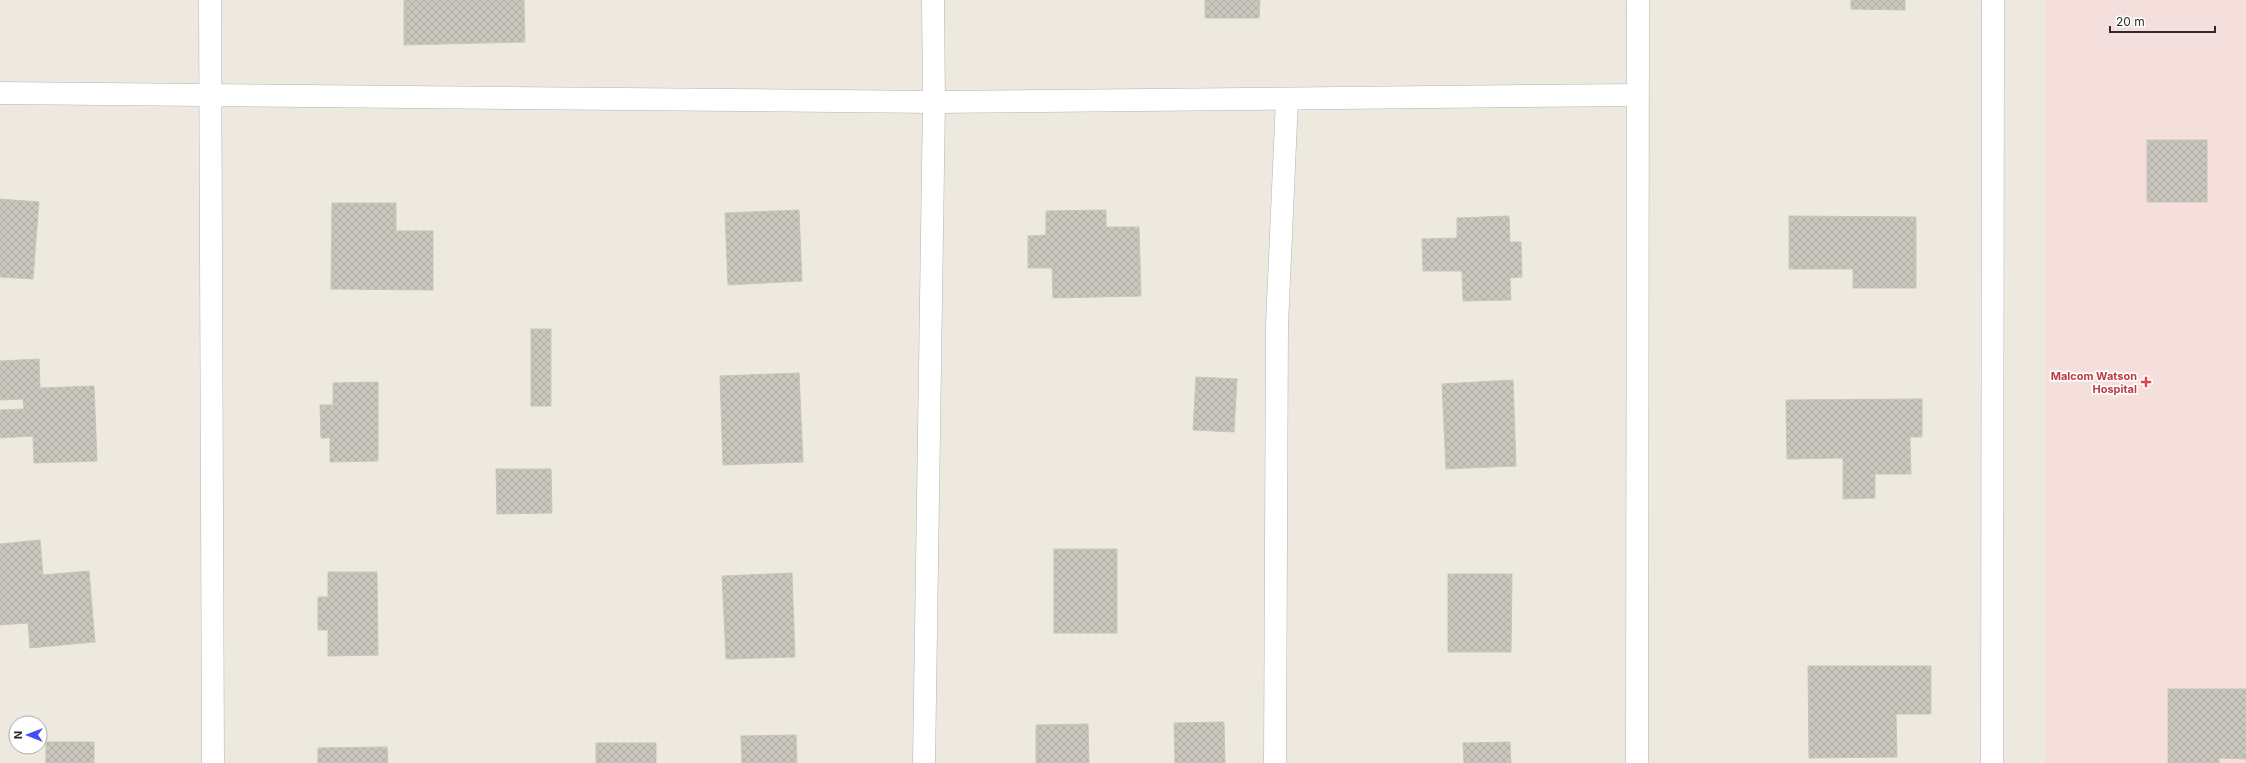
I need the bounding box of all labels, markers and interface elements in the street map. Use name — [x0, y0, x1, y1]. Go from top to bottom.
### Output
scale bar — [2110, 8, 2215, 34]
text: 20 m — [2116, 14, 2145, 29]
place label: Malcom Watson Hospital — [2051, 369, 2137, 396]
marker: Malcom Watson Hospital — [2140, 376, 2152, 388]
north arrow — [8, 715, 48, 755]
text: N — [11, 731, 25, 739]

